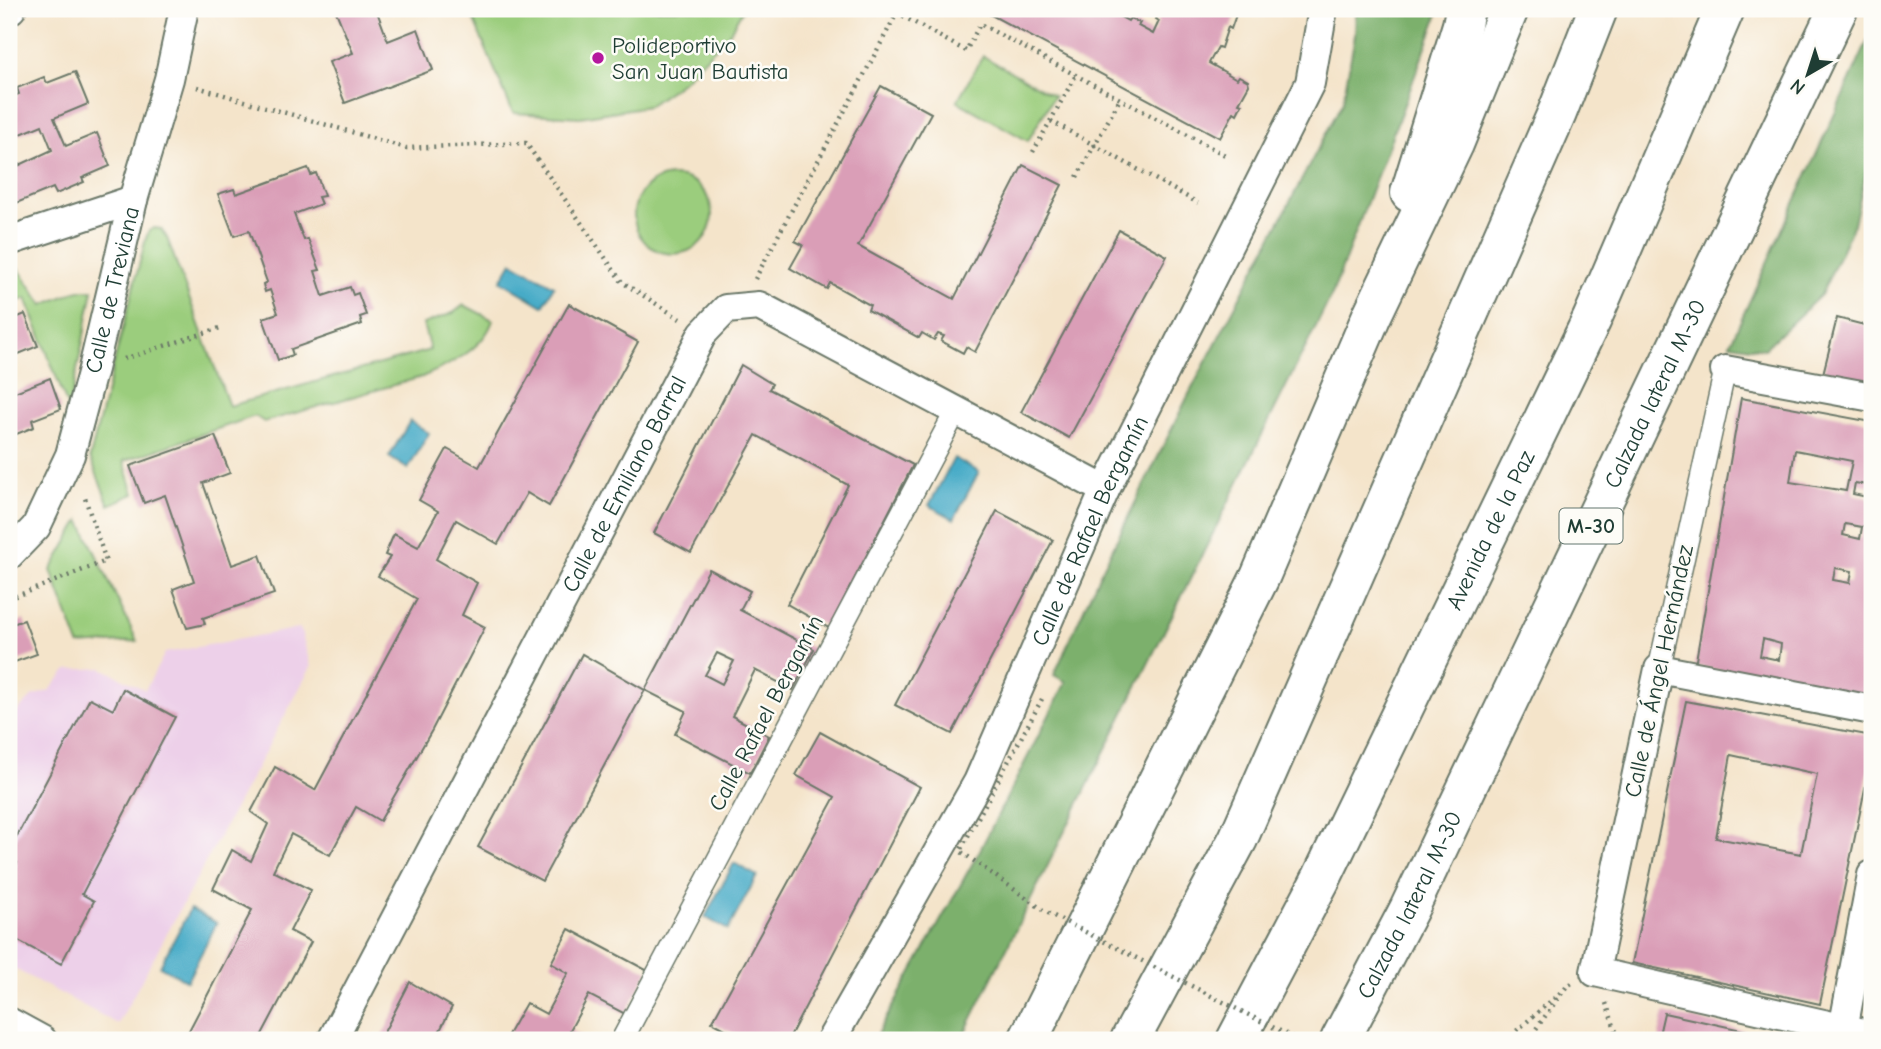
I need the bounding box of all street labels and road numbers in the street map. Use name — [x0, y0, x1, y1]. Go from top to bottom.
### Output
street label: Calle de Treviana — [79, 204, 145, 376]
street label: Calzada lateral M-30 — [1598, 295, 1711, 492]
street label: Calle de Emiliano Barral — [556, 371, 692, 597]
street label: Calle de Rafael Bergamín — [1026, 411, 1154, 650]
street label: Avenida de la Paz — [1440, 446, 1540, 614]
road number: M-30 — [1560, 508, 1622, 544]
street label: Calle de Ángel Hernández — [1619, 542, 1699, 800]
street label: Calle Rafael Bergamín — [703, 610, 829, 816]
street label: Calzada lateral M-30 — [1351, 807, 1467, 1003]

